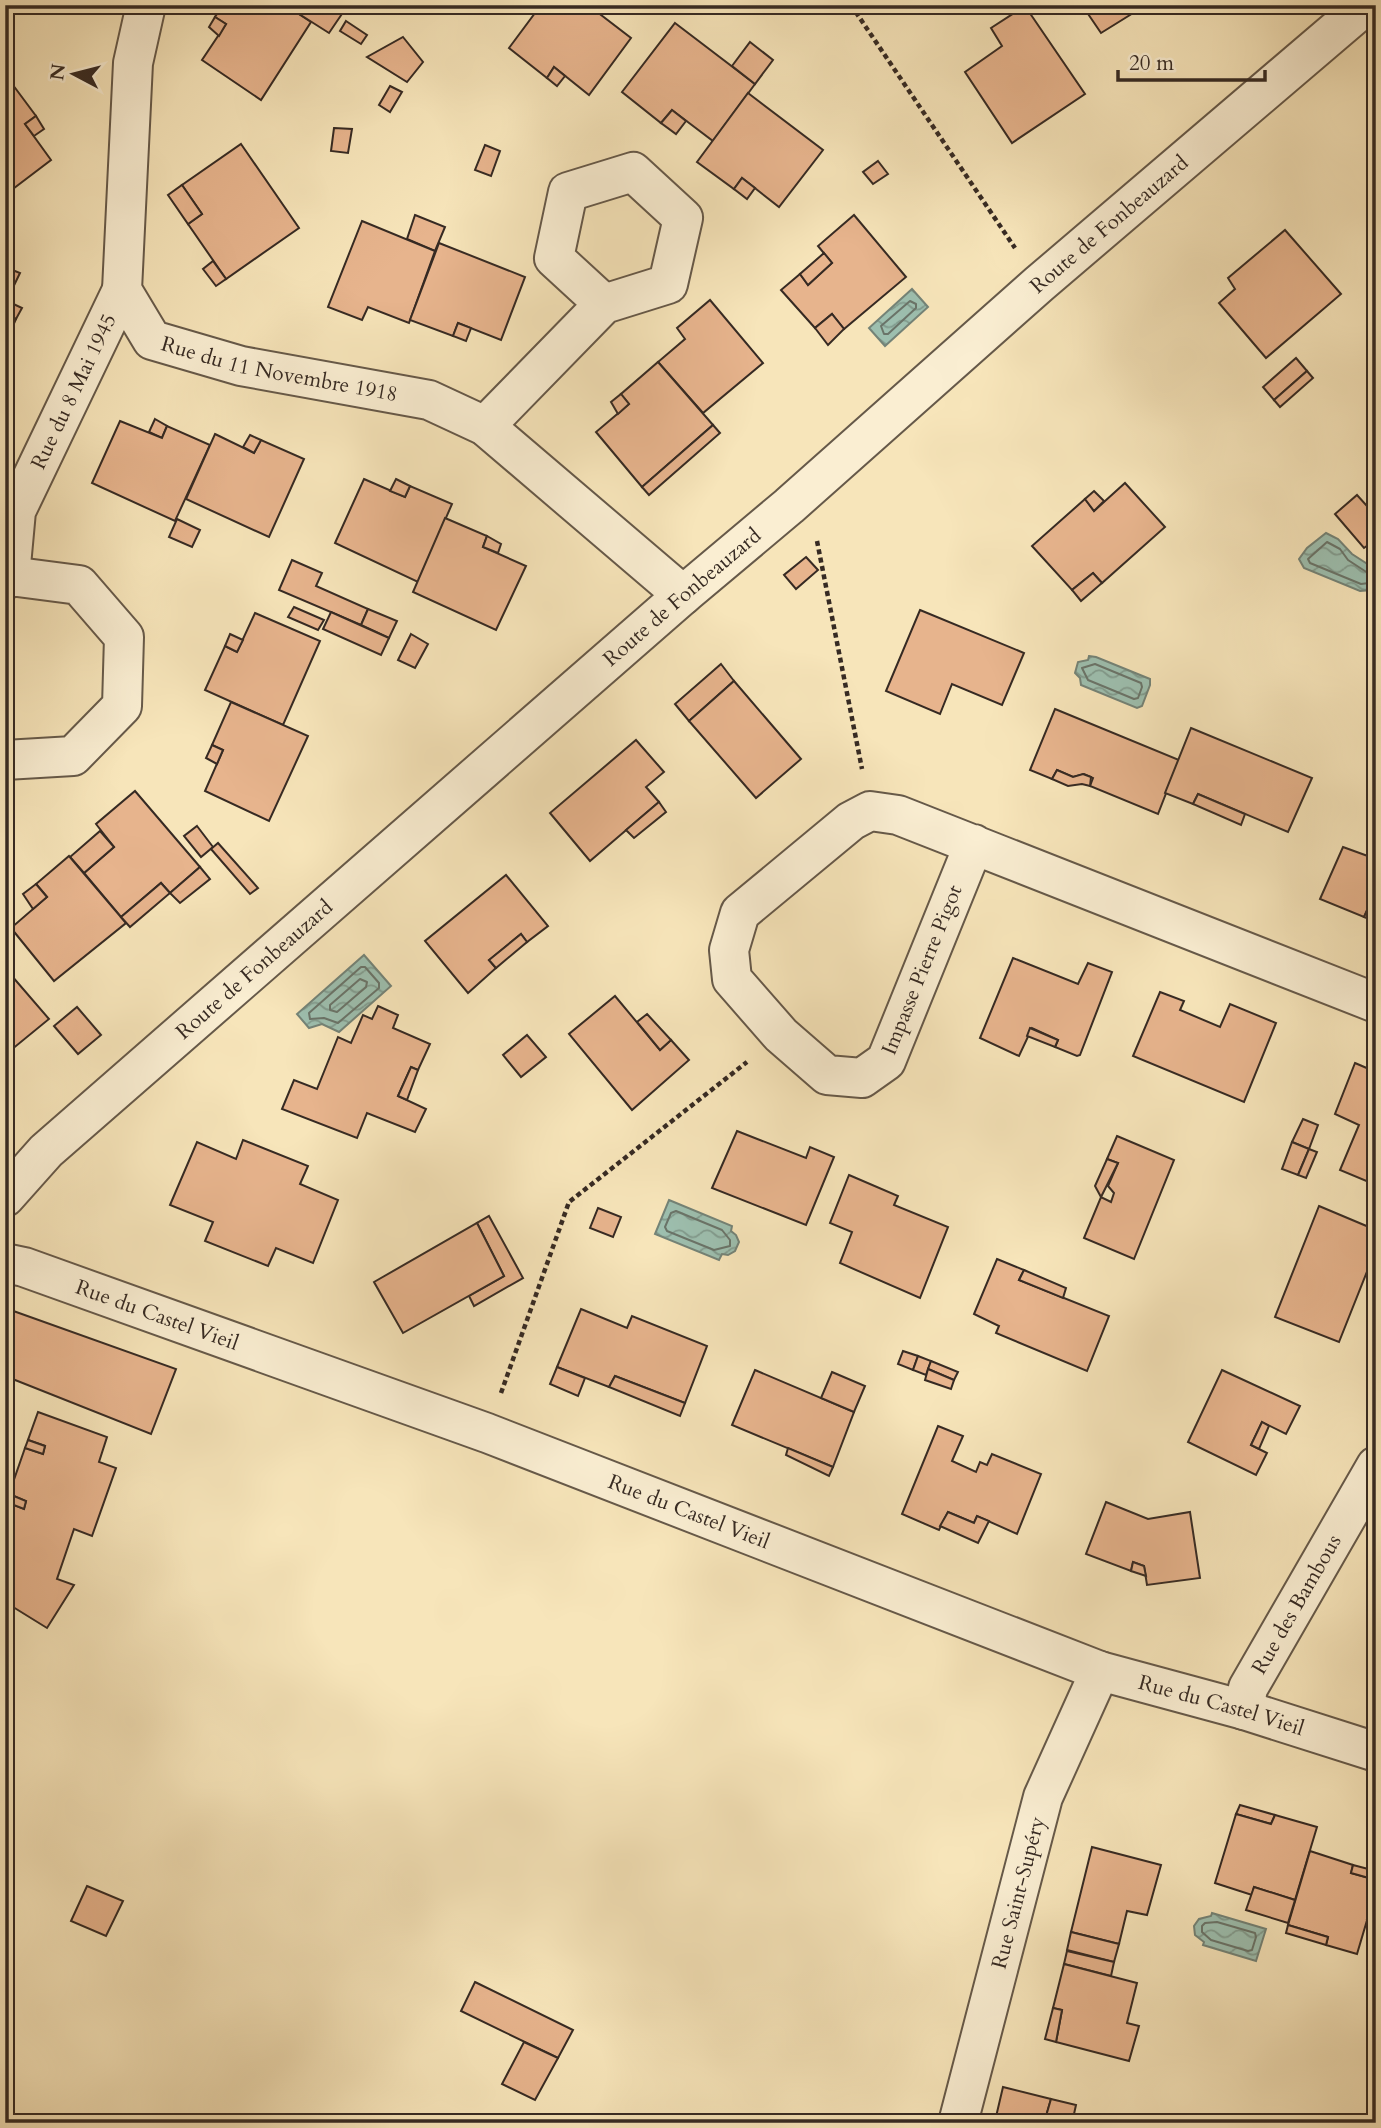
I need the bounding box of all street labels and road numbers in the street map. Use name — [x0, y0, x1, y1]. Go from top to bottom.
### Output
street label: Route de Fonbeauzard — [1024, 148, 1194, 300]
street label: Rue du 8 Mai 1945 — [24, 309, 123, 474]
street label: Rue du 11 Novembre 1918 — [158, 329, 400, 409]
street label: Route de Fonbeauzard — [597, 521, 767, 673]
street label: Impasse Pierre Pigot — [875, 880, 969, 1059]
street label: Route de Fonbeauzard — [169, 893, 339, 1046]
street label: Rue du Castel Vieil — [72, 1272, 243, 1357]
street label: Rue du Castel Vieil — [604, 1467, 774, 1556]
street label: Rue des Bambous — [1244, 1529, 1348, 1680]
street label: Rue du Castel Vieil — [1135, 1668, 1308, 1743]
street label: Rue Saint-Supéry — [984, 1813, 1052, 1972]

